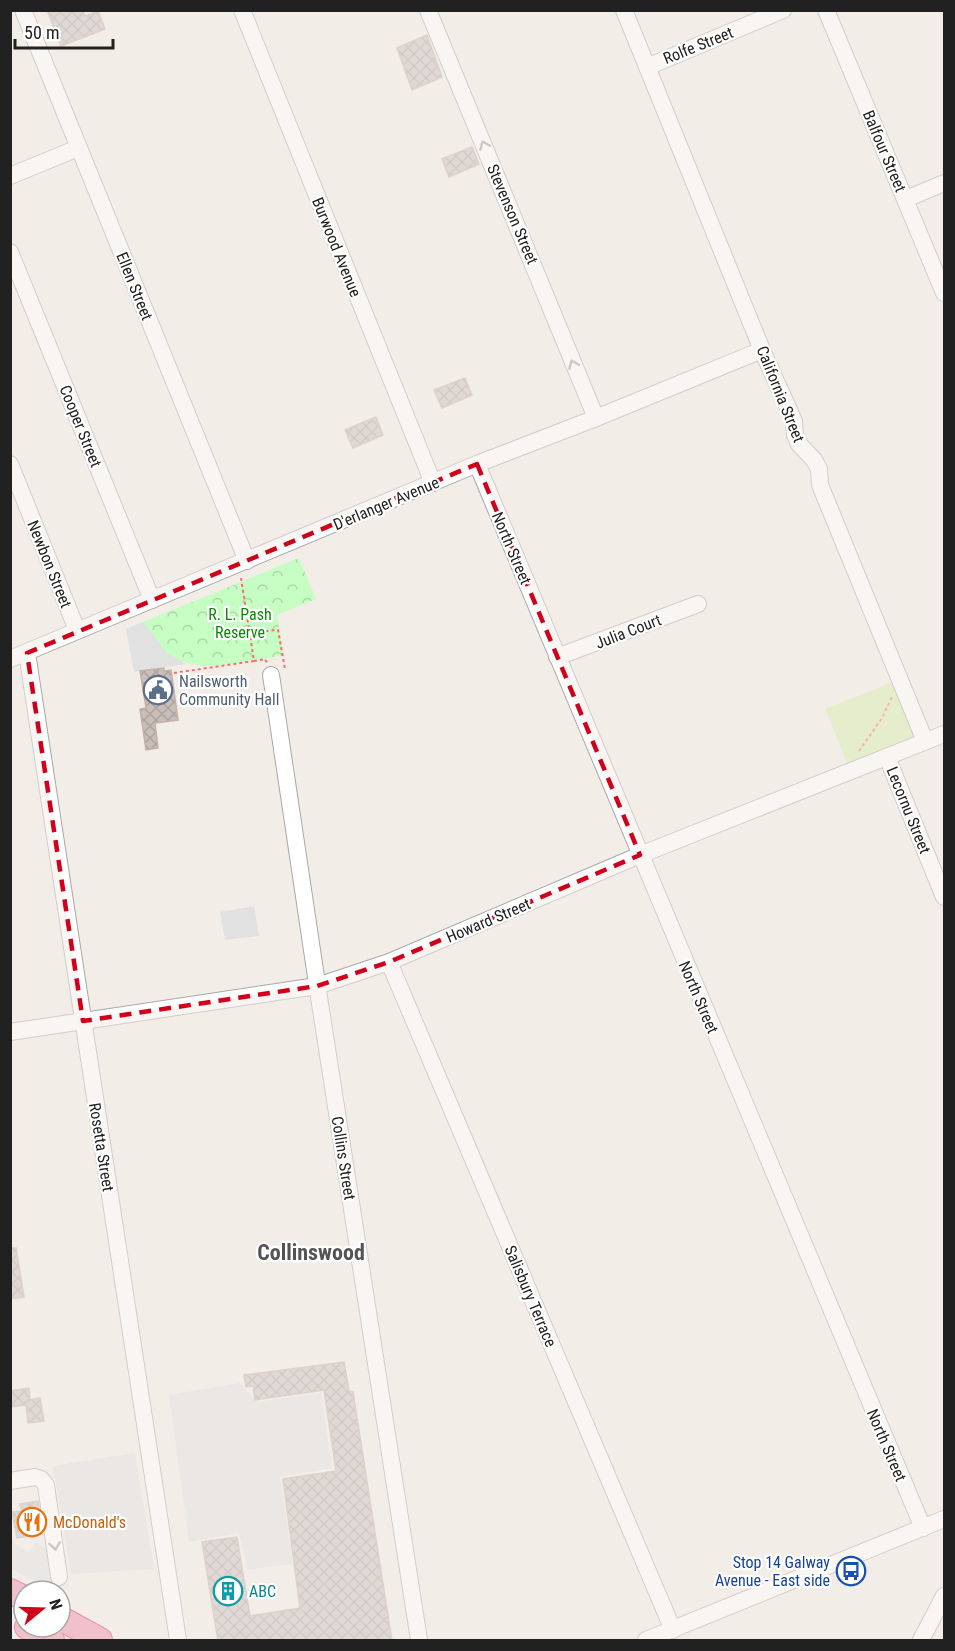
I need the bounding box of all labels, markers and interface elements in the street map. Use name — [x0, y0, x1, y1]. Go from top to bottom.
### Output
scale bar — [15, 12, 112, 50]
text: 50 m — [24, 22, 59, 43]
street label: Rolfe Street — [660, 23, 736, 68]
street label: Balfour Street — [859, 107, 910, 195]
one-way arrow — [479, 140, 491, 151]
street label: Stevenson Street — [483, 161, 542, 267]
street label: Burwood Avenue — [308, 195, 365, 300]
street label: Ellen Street — [112, 249, 157, 323]
street label: California Street — [753, 343, 809, 445]
one-way arrow — [568, 360, 580, 371]
street label: Cooper Street — [56, 382, 106, 470]
street label: D'erlanger Avenue — [331, 473, 442, 534]
street label: North Street — [488, 509, 535, 588]
street label: Newbon Street — [23, 518, 76, 611]
park label: R. L. Pash Reserve — [208, 605, 272, 642]
street label: Julia Court — [593, 610, 664, 653]
place label: Nailsworth Community Hall — [179, 672, 279, 709]
public building icon: Nailsworth Community Hall — [142, 674, 174, 706]
street label: Lecornu Street — [882, 764, 935, 857]
street label: Howard Street — [443, 894, 534, 947]
street label: North Street — [675, 958, 722, 1037]
street label: Rosetta Street — [85, 1101, 118, 1193]
street label: Collins Street — [328, 1115, 360, 1201]
district label: Collinswood — [257, 1240, 365, 1265]
street label: Salisbury Terrace — [501, 1243, 560, 1350]
street label: North Street — [863, 1406, 910, 1485]
restaurant icon: McDonald's — [16, 1506, 48, 1538]
place label: McDonald's — [53, 1513, 126, 1532]
one-way arrow — [49, 1541, 61, 1550]
place label: Stop 14 Galway Avenue - East side — [715, 1553, 830, 1590]
bus stop icon: Stop 14 Galway Avenue - East side — [835, 1555, 867, 1587]
building icon: ABC — [212, 1575, 244, 1607]
north arrow — [12, 1579, 72, 1639]
place label: ABC — [249, 1582, 276, 1601]
text: N — [45, 1597, 66, 1612]

